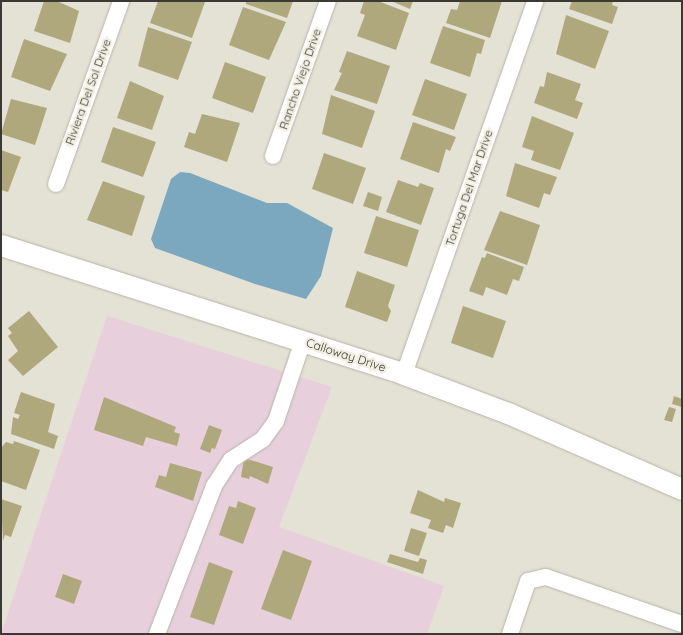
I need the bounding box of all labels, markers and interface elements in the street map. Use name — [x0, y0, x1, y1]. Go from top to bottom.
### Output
street label: Rancho Viejo Drive — [276, 27, 324, 131]
street label: Riviera Del Sol Drive — [62, 37, 114, 147]
street label: Tortuga Del Mar Drive — [442, 128, 496, 248]
street label: Calloway Drive — [304, 335, 388, 375]

